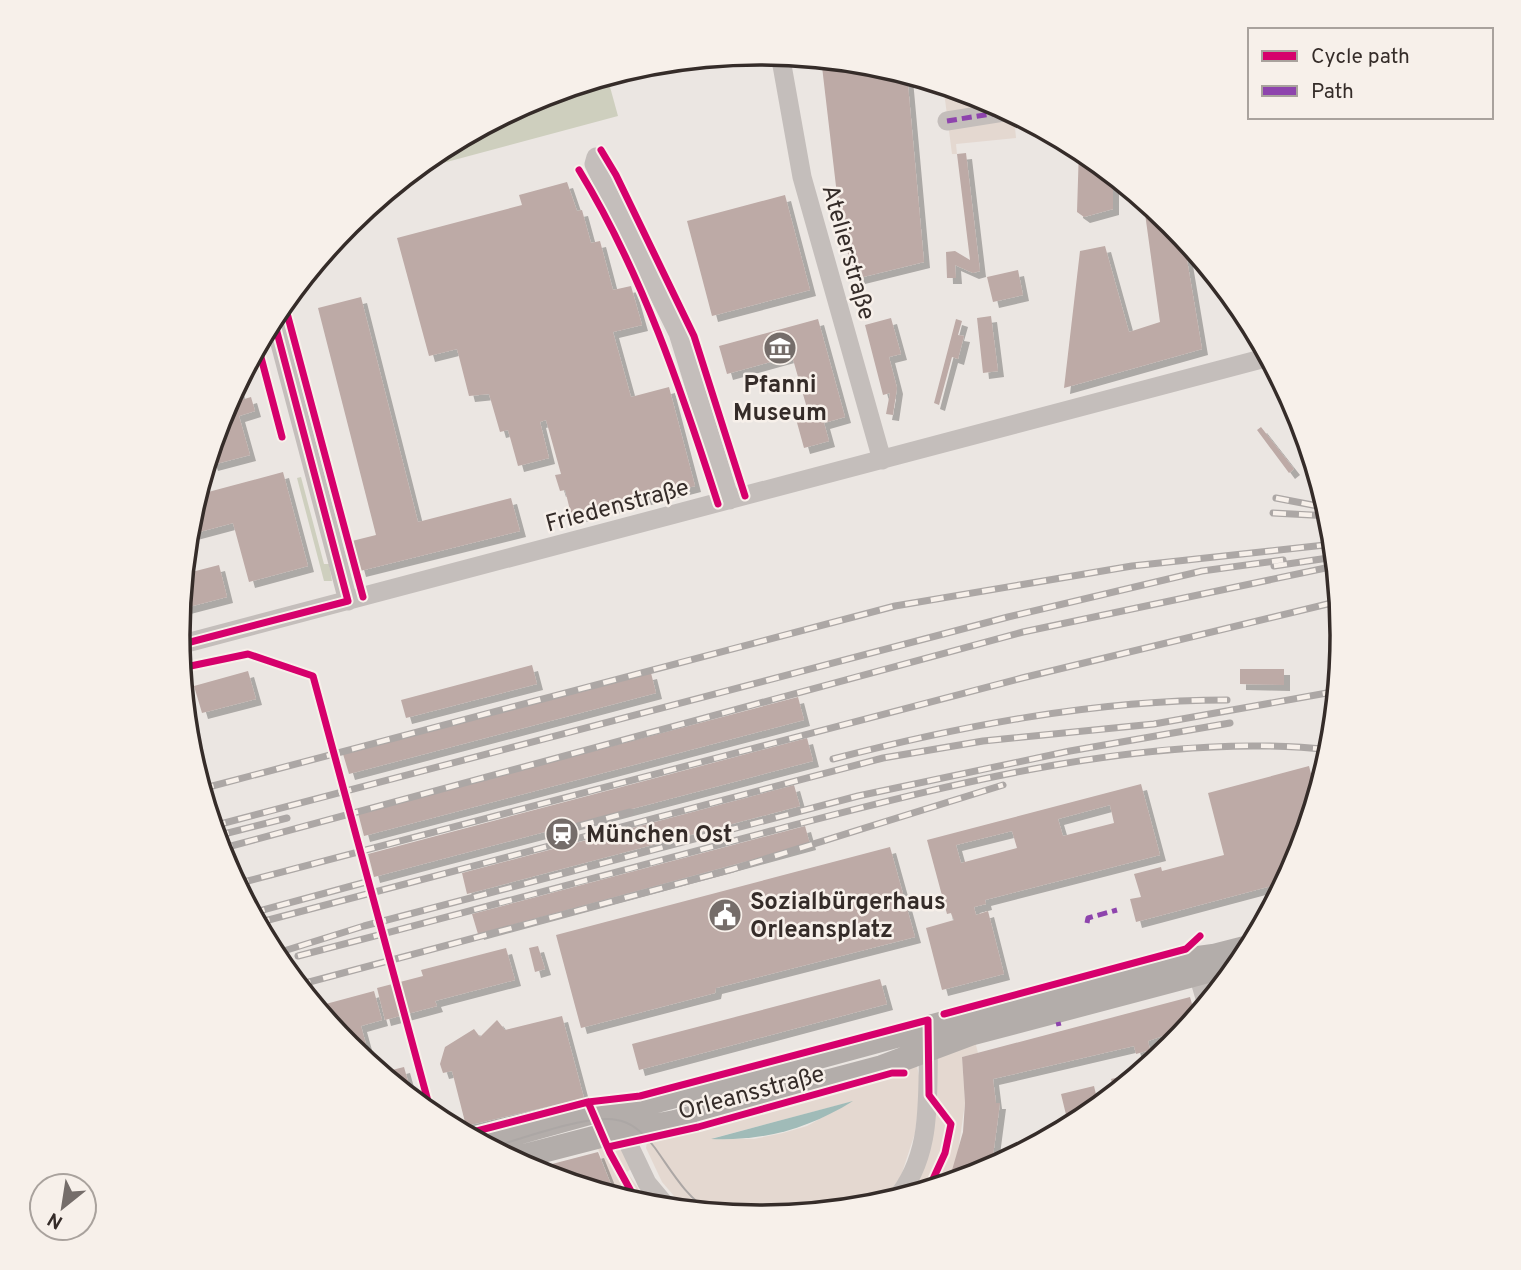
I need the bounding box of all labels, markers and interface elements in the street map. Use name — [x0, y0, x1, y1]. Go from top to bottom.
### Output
legend — [1248, 28, 1493, 119]
text: Cycle path — [1311, 44, 1410, 71]
text: Path — [1311, 79, 1354, 106]
street label: Atelierstraße — [813, 182, 881, 324]
museum icon: Pfanni Museum — [761, 329, 799, 367]
place label: Pfanni Museum — [733, 371, 827, 429]
street label: Friedenstraße — [543, 473, 693, 540]
station icon: München Ost — [543, 815, 581, 853]
place label: München Ost — [586, 821, 733, 851]
place label: Sozialbürgerhaus Orleansplatz — [750, 888, 946, 946]
public building icon: Sozialbürgerhaus Orleansplatz — [706, 896, 744, 934]
street label: Orleansstraße — [675, 1060, 828, 1128]
north arrow — [28, 1172, 98, 1242]
text: N — [44, 1206, 67, 1234]

